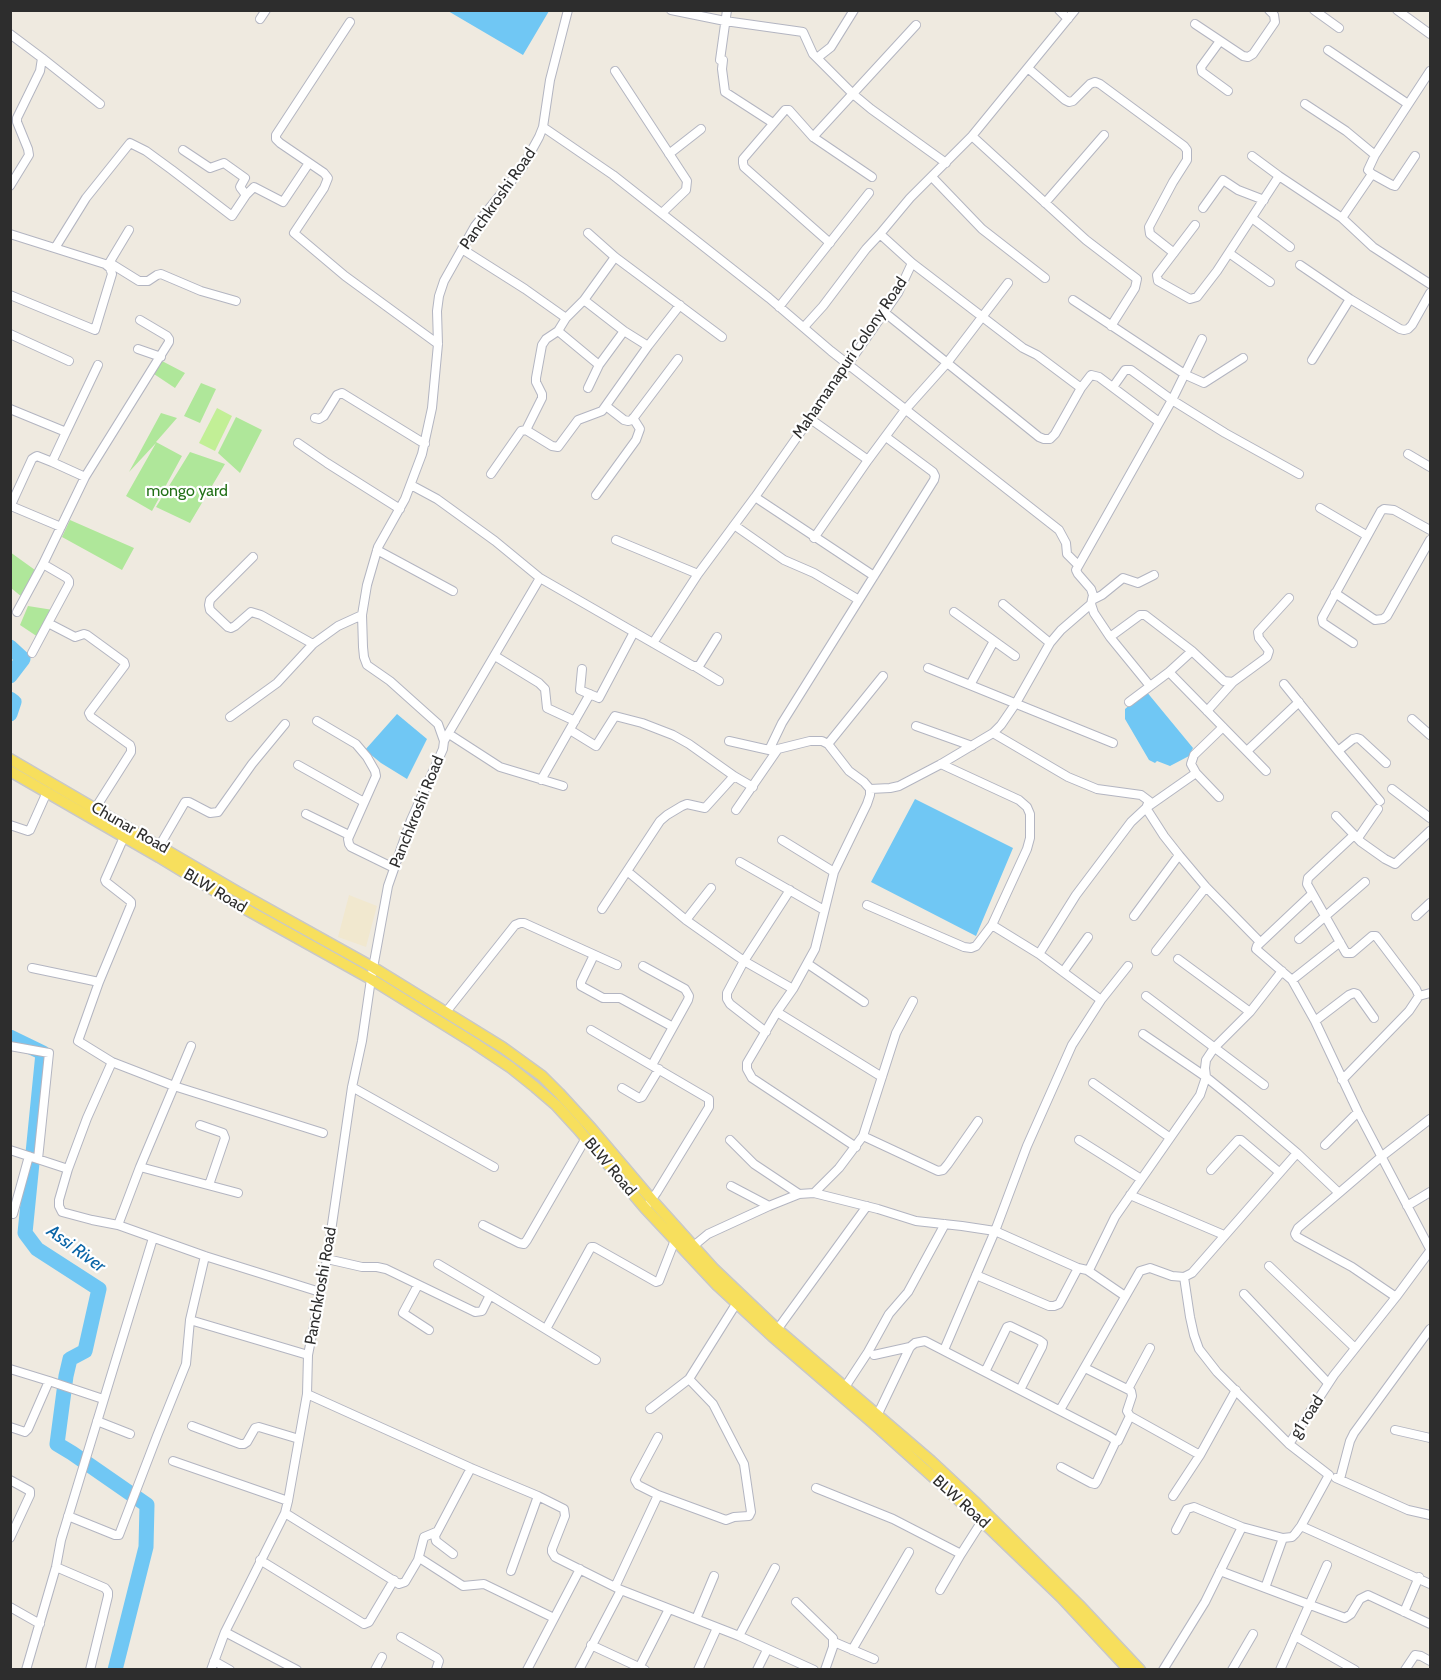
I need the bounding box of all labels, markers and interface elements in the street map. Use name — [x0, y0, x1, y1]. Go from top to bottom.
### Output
street label: Panchkroshi Road — [456, 145, 540, 253]
street label: Mahamanapuri Colony Road — [789, 274, 911, 442]
park label: mongo yard — [146, 481, 228, 501]
street label: Panchkroshi Road — [386, 753, 448, 871]
street label: Chunar Road — [88, 798, 172, 858]
street label: BLW Road — [180, 865, 250, 917]
street label: BLW Road — [580, 1134, 640, 1200]
water label: Assi River — [42, 1221, 110, 1277]
street label: Panchkroshi Road — [301, 1226, 341, 1346]
street label: g1 road — [1286, 1392, 1328, 1442]
street label: BLW Road — [929, 1471, 993, 1533]

